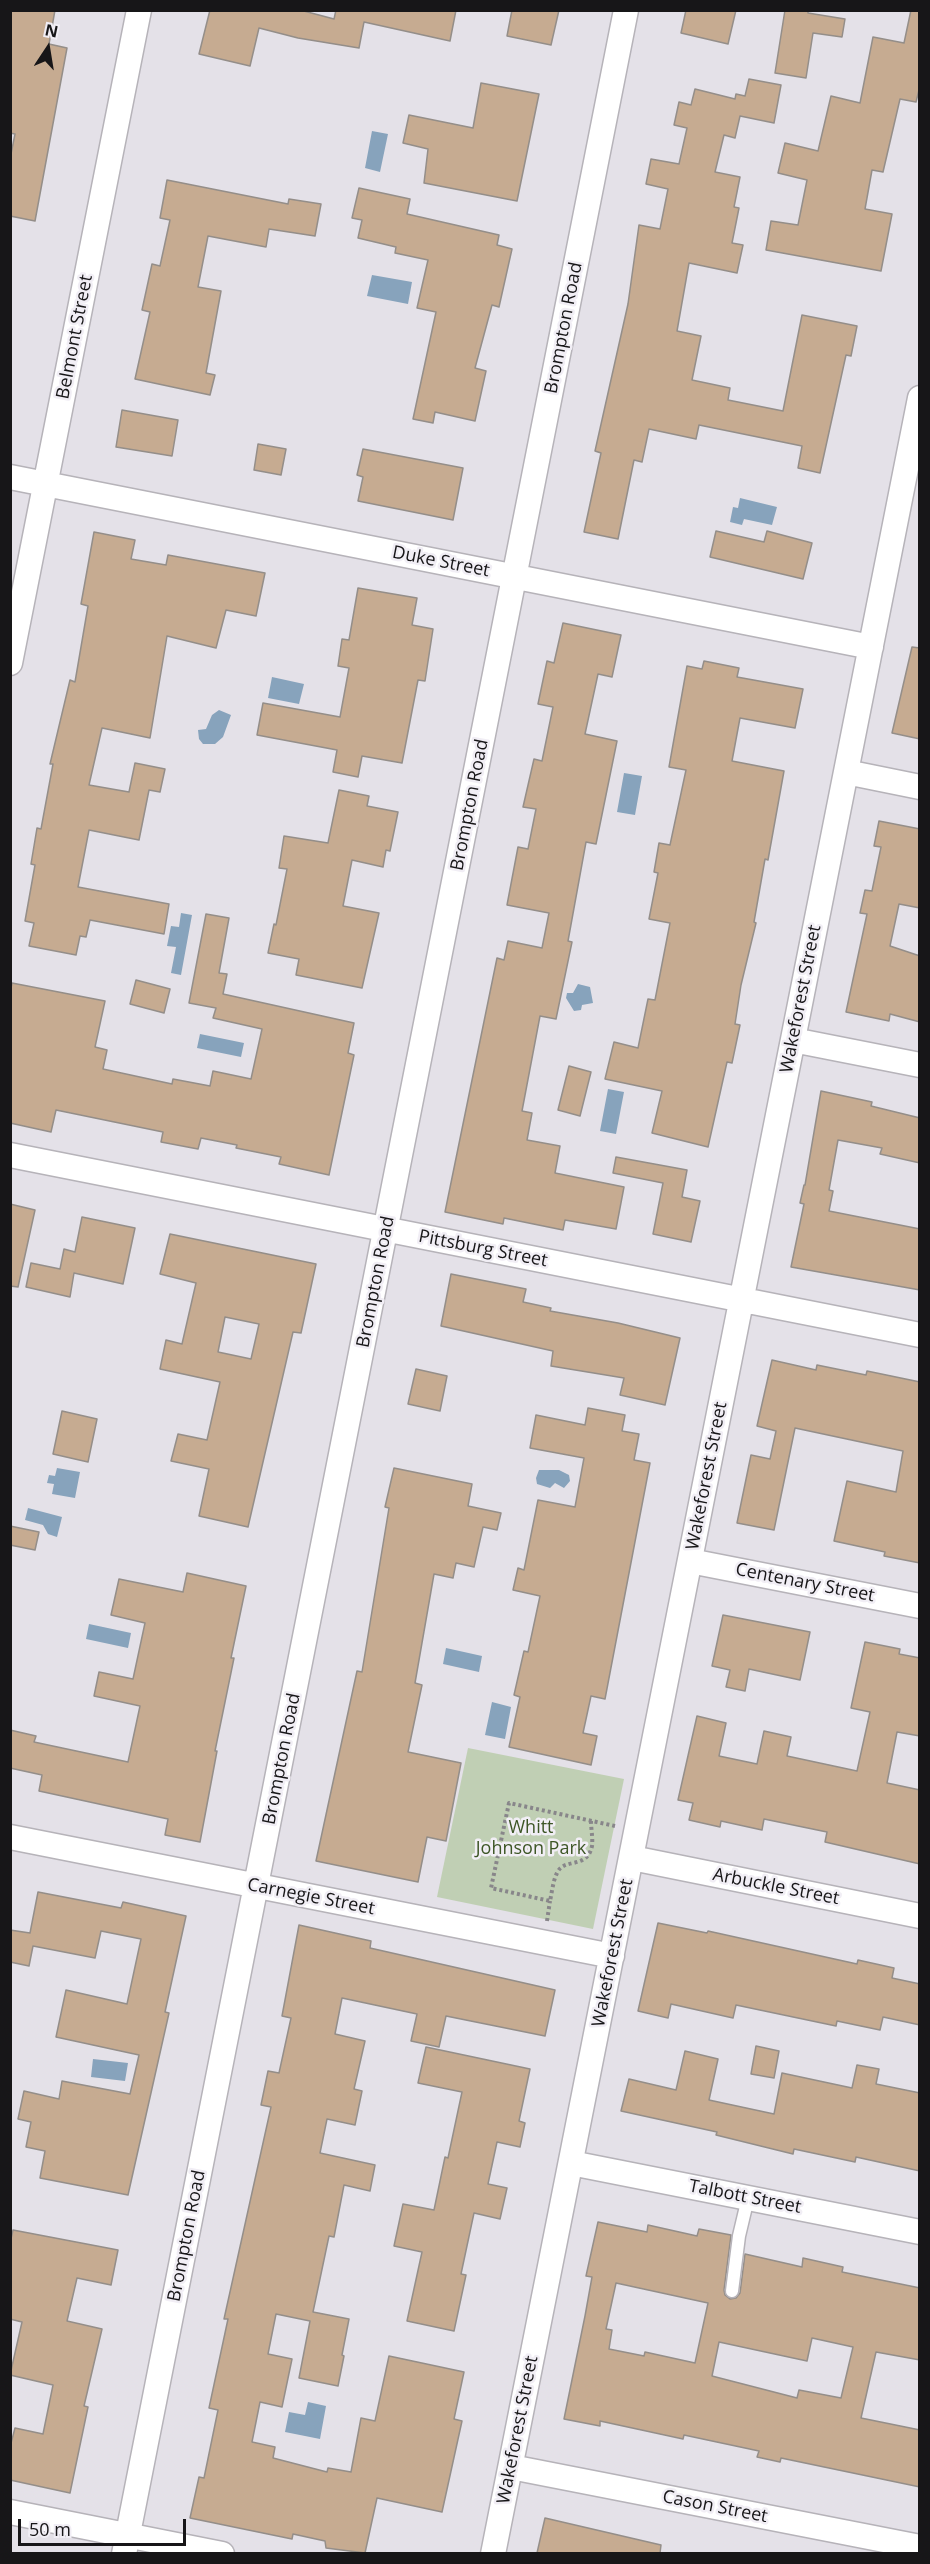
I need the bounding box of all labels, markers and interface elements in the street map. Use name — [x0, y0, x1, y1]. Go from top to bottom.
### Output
north arrow — [18, 18, 78, 78]
text: N — [43, 18, 60, 43]
street label: Brompton Road — [541, 260, 587, 396]
street label: Belmont Street — [52, 273, 98, 401]
street label: Duke Street — [391, 542, 491, 582]
street label: Brompton Road — [447, 737, 493, 873]
street label: Wakeforest Street — [776, 923, 826, 1075]
street label: Brompton Road — [353, 1214, 399, 1350]
street label: Pittsburg Street — [417, 1226, 549, 1272]
street label: Wakeforest Street — [682, 1400, 732, 1552]
street label: Centenary Street — [734, 1559, 876, 1607]
street label: Brompton Road — [259, 1691, 305, 1827]
park label: Whitt Johnson Park — [476, 1817, 586, 1860]
street label: Arbuckle Street — [711, 1864, 841, 1910]
street label: Carnegie Street — [246, 1874, 376, 1920]
street label: Wakeforest Street — [588, 1877, 638, 2029]
street label: Brompton Road — [164, 2168, 210, 2304]
street label: Talbott Street — [687, 2176, 803, 2218]
street label: Wakeforest Street — [493, 2354, 543, 2506]
street label: Cason Street — [661, 2486, 769, 2528]
scale bar — [21, 2507, 189, 2545]
text: 50 m — [29, 2517, 71, 2541]

